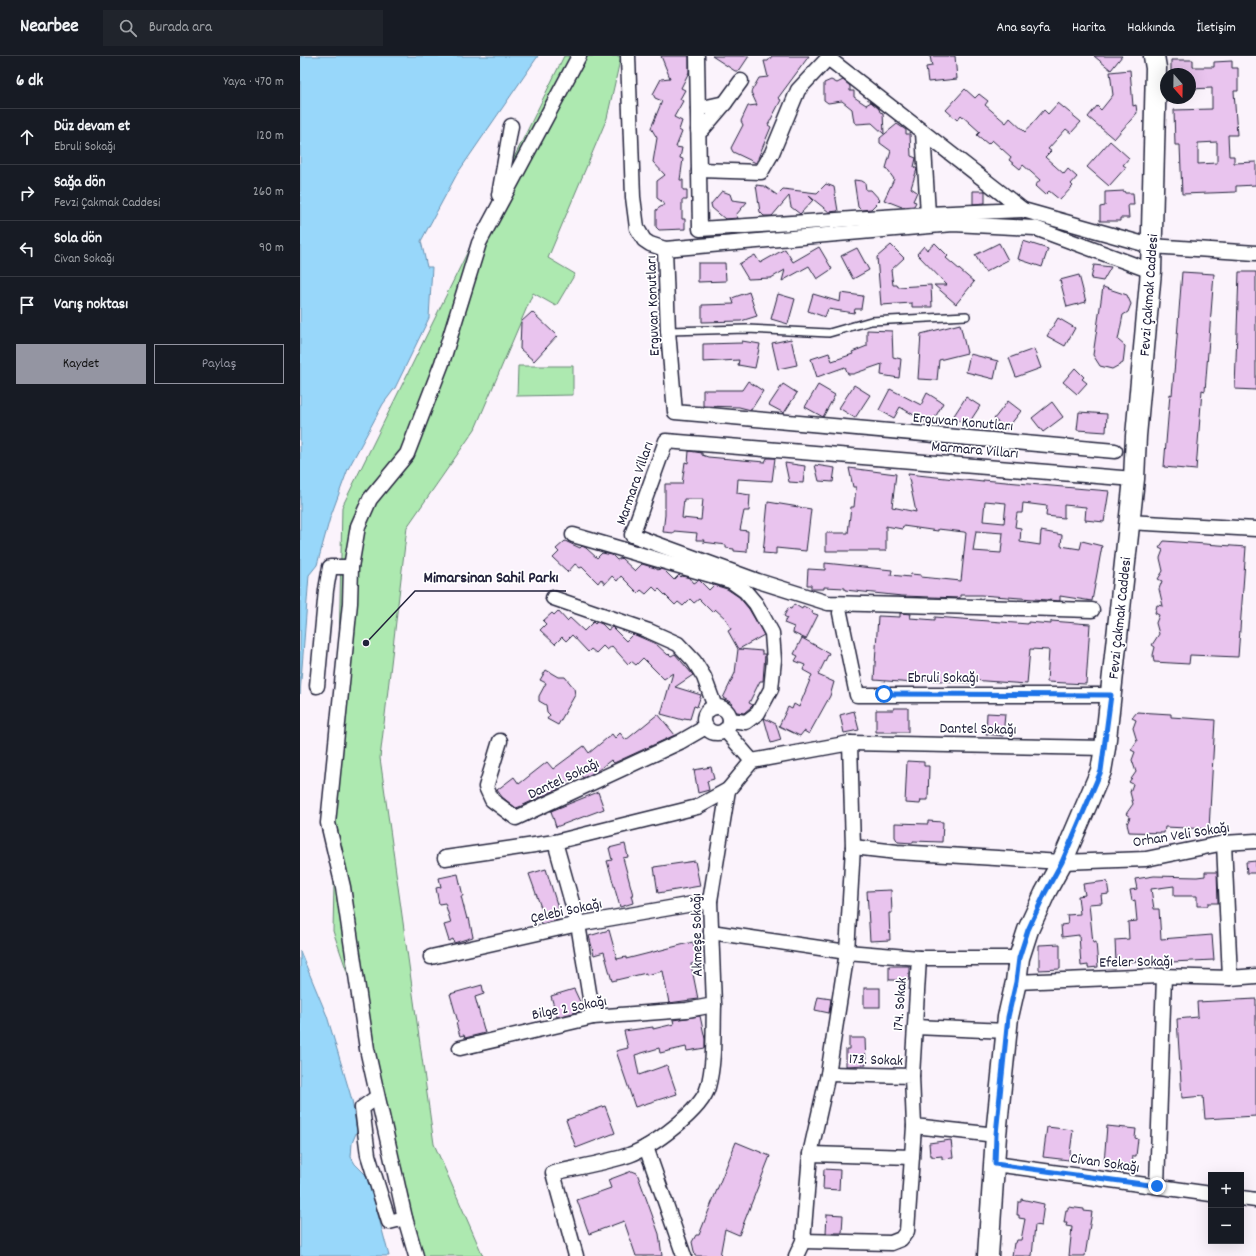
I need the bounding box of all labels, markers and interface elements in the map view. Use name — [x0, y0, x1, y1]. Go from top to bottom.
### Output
search box — [103, 10, 383, 46]
text: Nearbee — [20, 14, 79, 41]
icon: search — [117, 17, 139, 39]
text: Burada ara — [149, 17, 212, 39]
text: Ana sayfa — [996, 18, 1050, 38]
text: Harita — [1072, 18, 1105, 38]
text: Hakkında — [1127, 18, 1175, 38]
text: İletişim — [1197, 18, 1236, 38]
north arrow — [1160, 68, 1196, 104]
text: 6 dk — [16, 70, 43, 94]
text: Yaya · 470 m — [223, 73, 284, 92]
text: Düz devam et — [54, 116, 130, 138]
icon: ahead — [16, 126, 38, 148]
text: 120 m — [256, 127, 284, 146]
text: Ebruli Sokağı — [54, 138, 115, 157]
text: Sağa dön — [54, 172, 105, 194]
icon: right — [16, 182, 38, 204]
text: 260 m — [253, 183, 284, 202]
text: Fevzi Çakmak Caddesi — [54, 194, 160, 213]
text: Sola dön — [54, 228, 102, 250]
street label: Fevzi Çakmak Caddesi — [1135, 233, 1165, 357]
icon: left — [16, 238, 38, 260]
text: 90 m — [259, 239, 284, 258]
text: Civan Sokağı — [54, 250, 114, 269]
street label: Erguvan Konutları — [641, 255, 667, 357]
icon: arrive — [16, 294, 38, 316]
text: Varış noktası — [54, 294, 128, 316]
button: Kaydet — [16, 344, 146, 384]
button: Paylaş — [154, 344, 284, 384]
street label: Erguvan Konutları — [912, 408, 1014, 438]
street label: Marmara Vilları — [930, 436, 1019, 466]
street label: Marmara Vilları — [611, 439, 661, 528]
street label: Fevzi Çakmak Caddesi — [1104, 556, 1138, 680]
callout: Mimarsinan Sahil Parkı — [415, 563, 566, 591]
text: Mimarsinan Sahil Parkı — [424, 567, 558, 590]
street label: Ebruli Sokağı — [908, 668, 979, 690]
route start — [875, 685, 893, 703]
street label: Dantel Sokağı — [939, 718, 1017, 742]
street label: Dantel Sokağı — [524, 754, 603, 806]
street label: Orhan Veli Sokağı — [1131, 817, 1232, 854]
street label: Akmeşe Sokağı — [686, 893, 710, 977]
street label: Çelebi Sokağı — [529, 894, 604, 930]
street label: Efeler Sokağı — [1099, 951, 1173, 975]
street label: 174. Sokak — [888, 977, 914, 1032]
street label: Bilge 2 Sokağı — [530, 991, 609, 1027]
street label: 173. Sokak — [848, 1049, 903, 1073]
street label: Civan Sokağı — [1069, 1148, 1141, 1180]
map controls — [1208, 1172, 1244, 1244]
button: + — [1208, 1172, 1244, 1208]
route end — [1148, 1177, 1166, 1195]
button: − — [1208, 1208, 1244, 1244]

